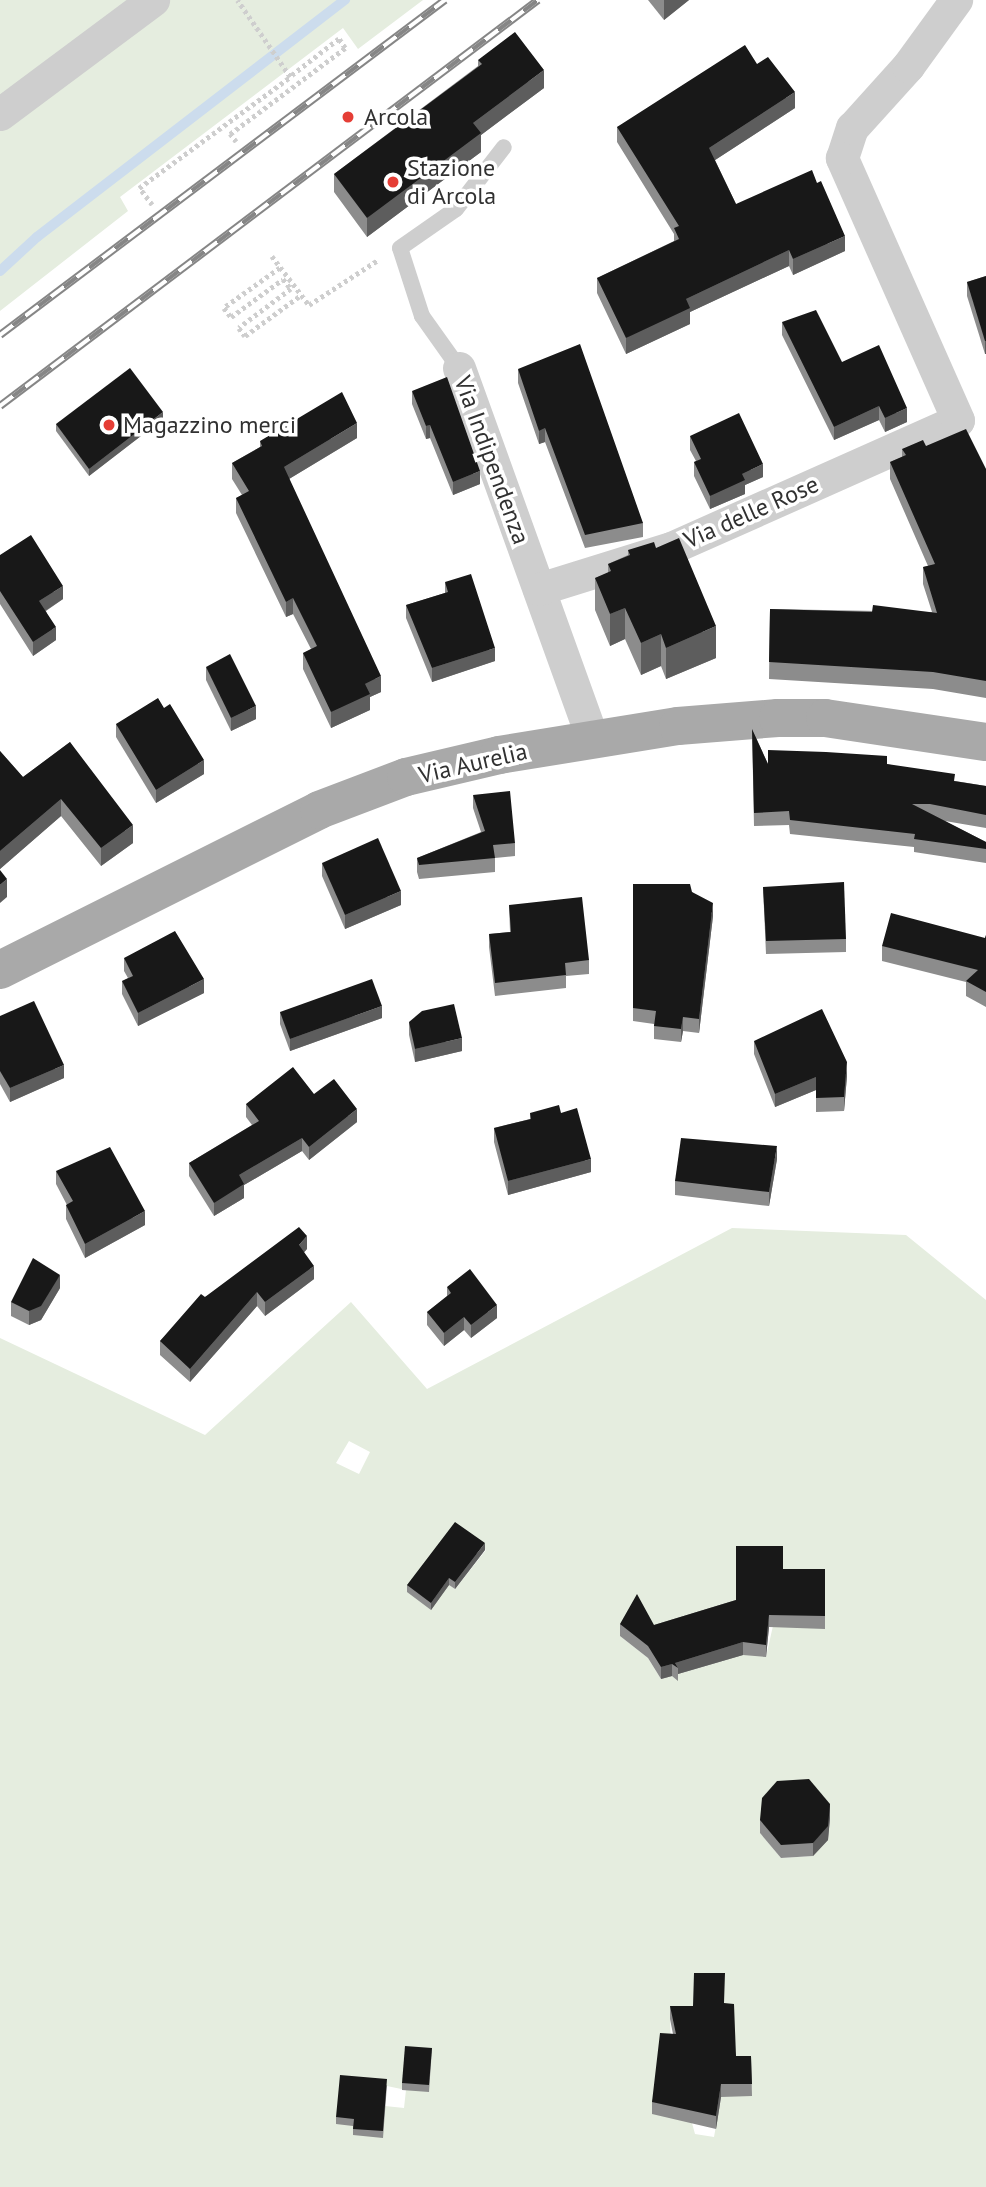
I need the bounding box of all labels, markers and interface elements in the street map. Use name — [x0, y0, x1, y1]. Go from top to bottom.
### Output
place label: Arcola — [364, 103, 428, 131]
marker: Arcola — [338, 107, 358, 127]
place label: Stazione di Arcola — [407, 154, 497, 210]
marker: Stazione di Arcola — [385, 174, 401, 190]
street label: Via Indipendenza — [448, 372, 536, 548]
place label: Magazzino merci — [123, 411, 296, 439]
marker: Magazzino merci — [101, 417, 117, 433]
street label: Via delle Rose — [679, 469, 823, 555]
street label: Via Aurelia — [416, 736, 530, 790]

